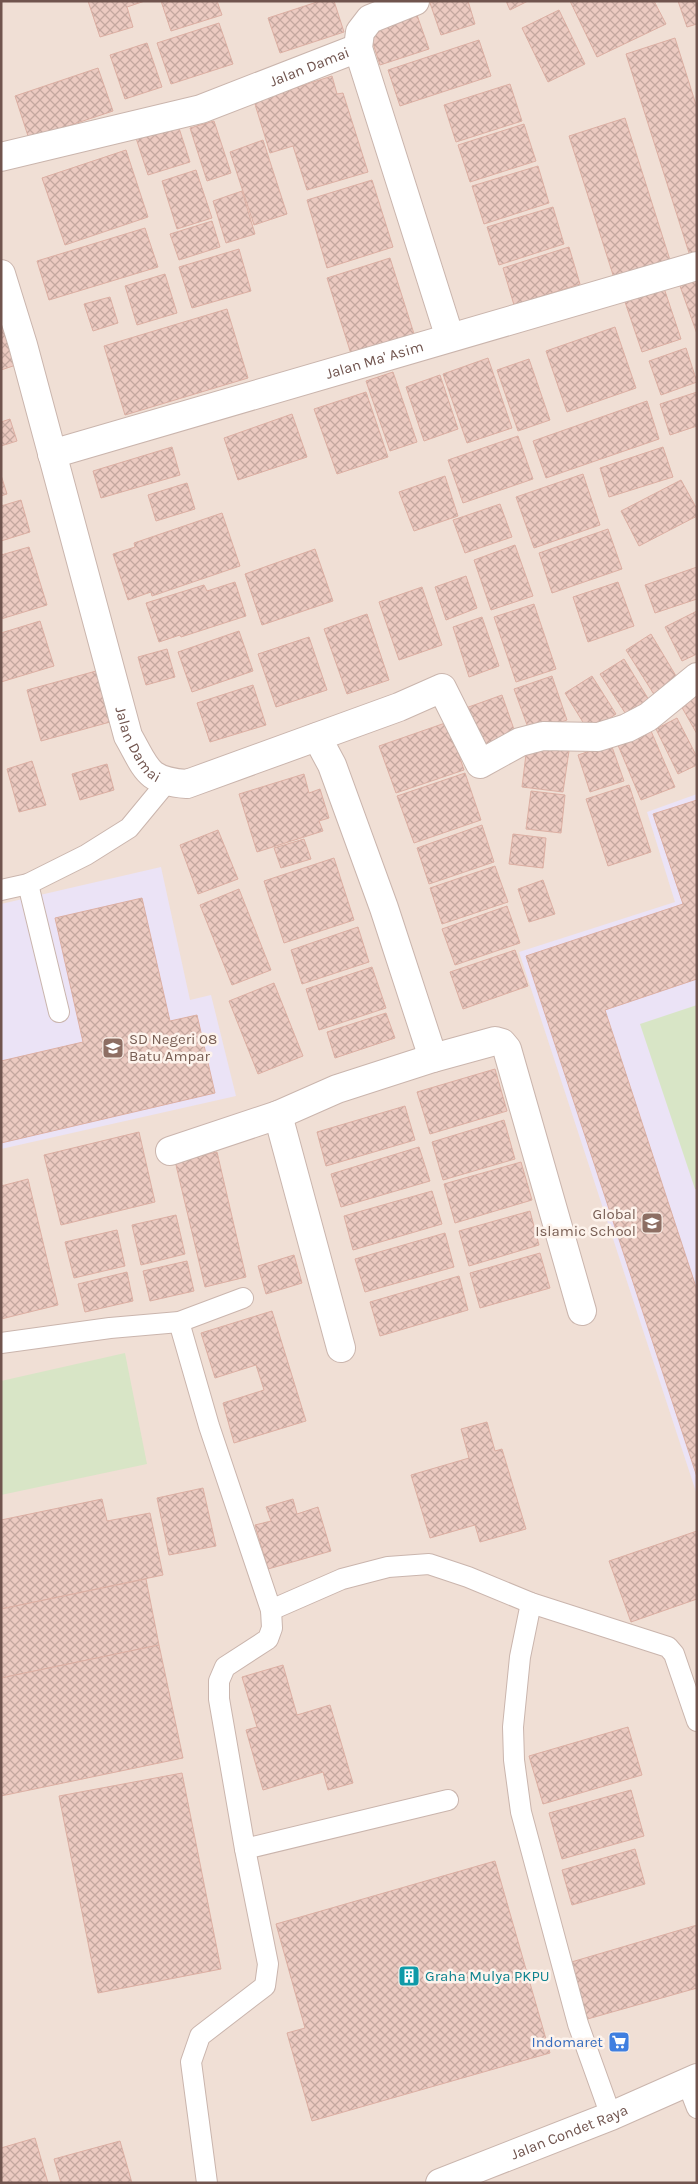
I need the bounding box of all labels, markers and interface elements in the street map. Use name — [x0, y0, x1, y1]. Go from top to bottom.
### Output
street label: Jalan Damai — [267, 43, 352, 91]
street label: Jalan Ma' Asim — [324, 337, 426, 383]
street label: Jalan Damai — [111, 704, 164, 786]
place label: SD Negeri 08 Batu Ampar — [129, 1030, 217, 1065]
school or university icon: SD Negeri 08 Batu Ampar — [101, 1036, 125, 1060]
place label: Global Islamic School — [535, 1205, 636, 1240]
school or university icon: Global Islamic School — [640, 1211, 664, 1235]
building icon: Graha Mulya PKPU — [397, 1964, 421, 1988]
place label: Graha Mulya PKPU — [425, 1967, 550, 1985]
supermarket icon: Indomaret — [607, 2030, 631, 2054]
place label: Indomaret — [532, 2033, 603, 2051]
street label: Jalan Condet Raya — [508, 2101, 631, 2163]

